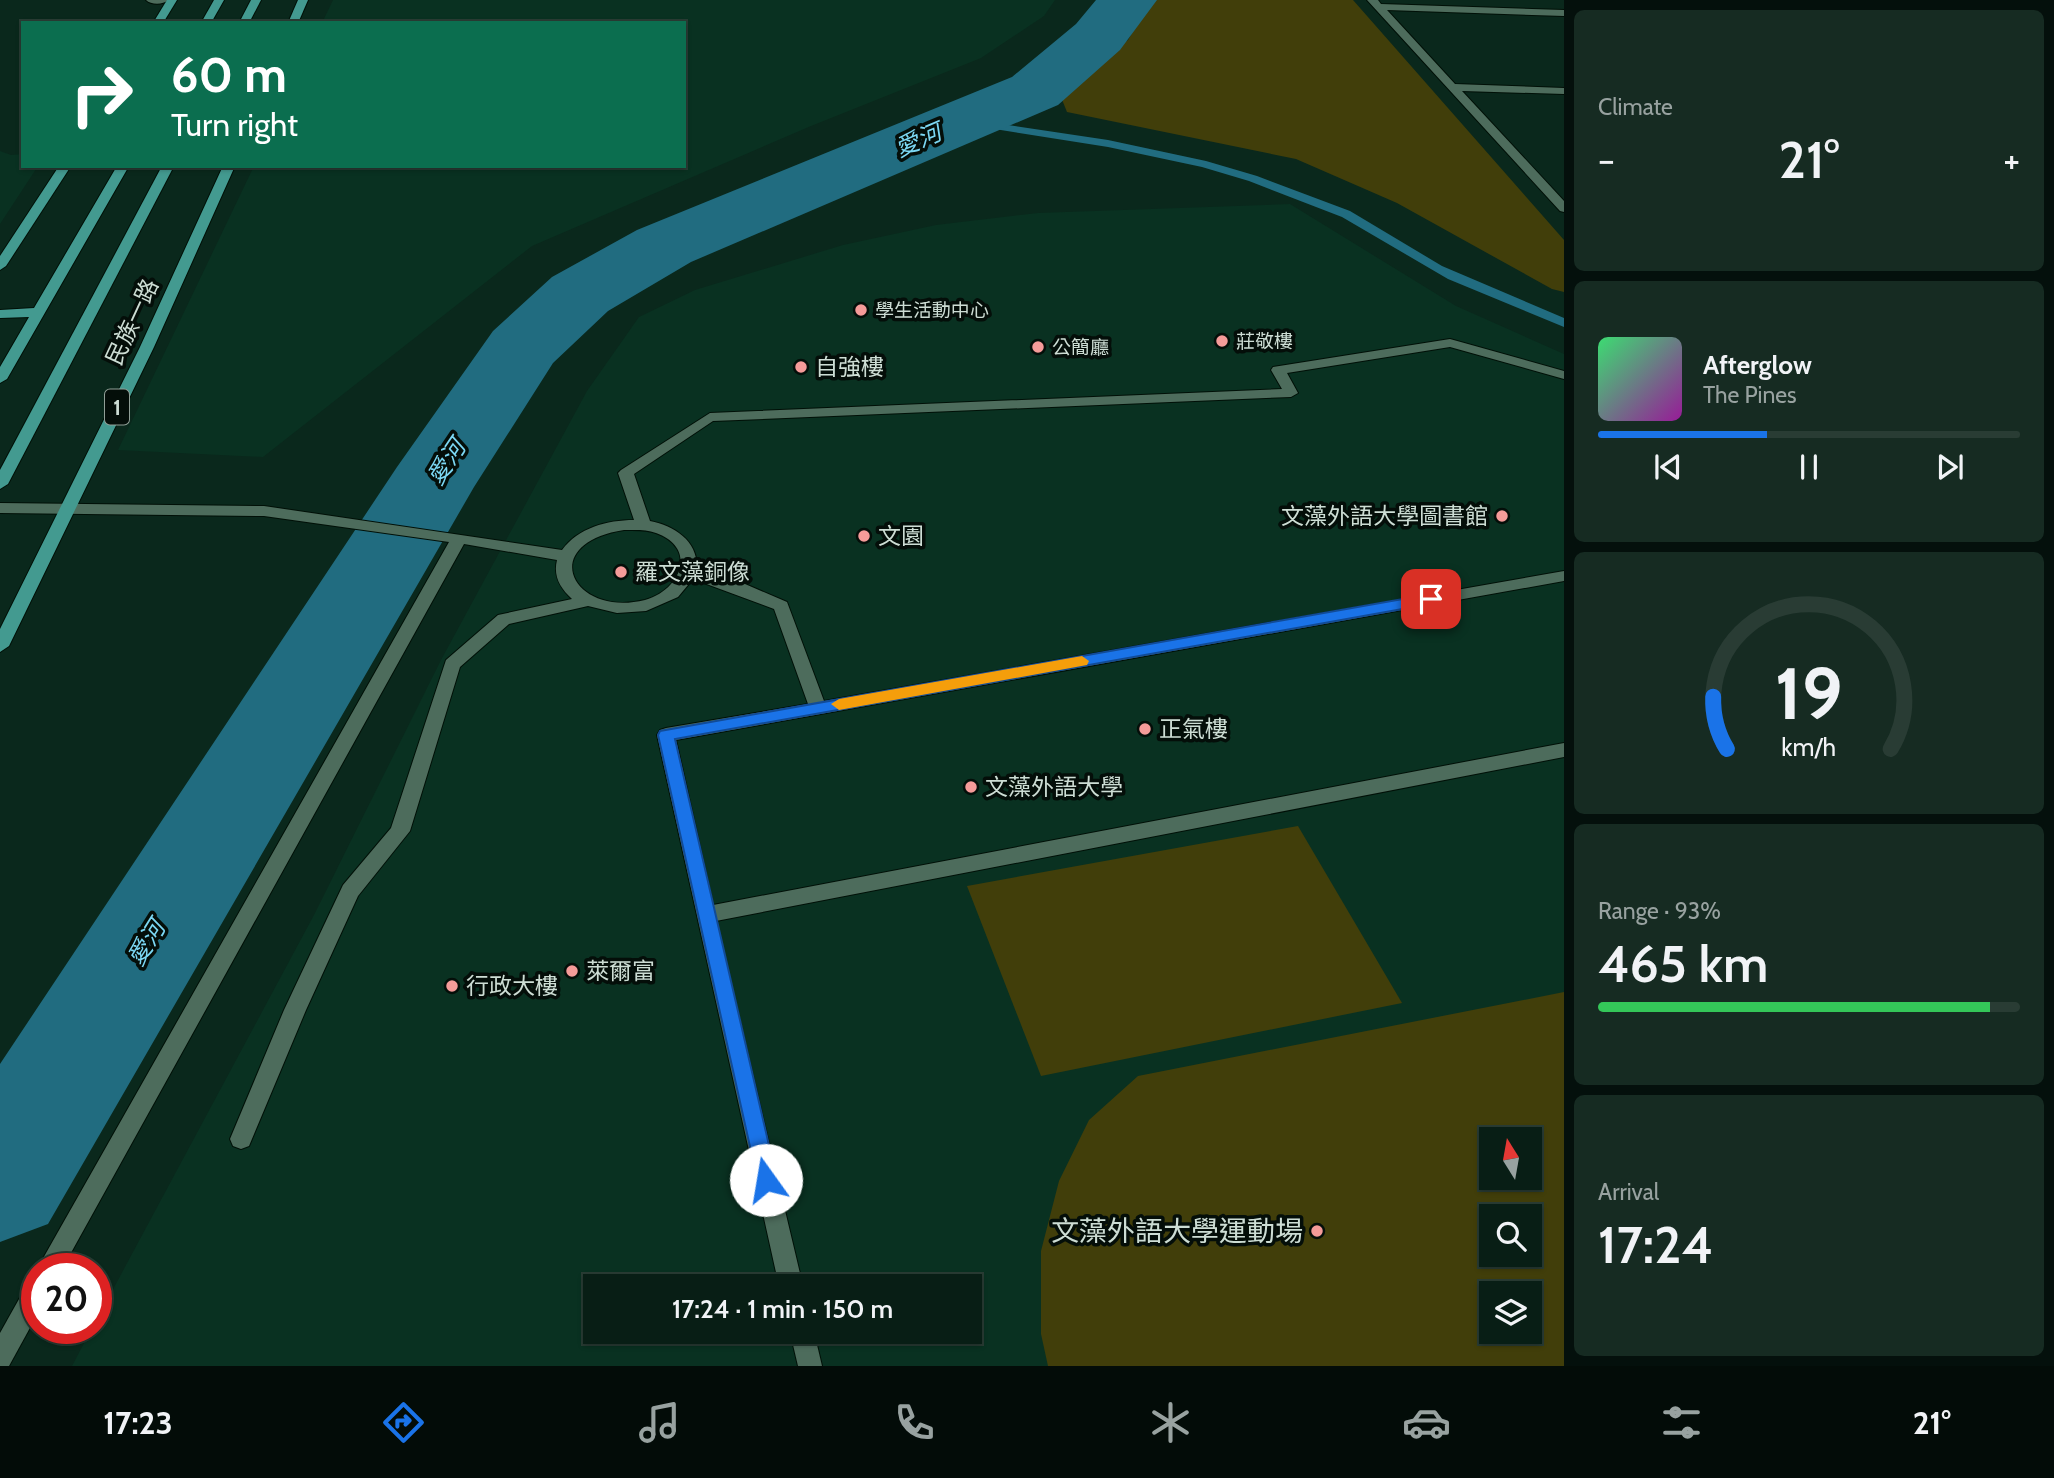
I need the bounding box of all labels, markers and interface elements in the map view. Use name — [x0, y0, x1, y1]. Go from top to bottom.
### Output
text: 60 m — [171, 45, 287, 104]
icon: right — [56, 49, 147, 140]
text: Climate — [1598, 93, 1673, 121]
text: Turn right — [171, 105, 298, 144]
water label: 愛河 — [890, 116, 949, 163]
text: 21° — [1779, 128, 1839, 191]
text: − — [1598, 136, 1615, 183]
text: + — [2003, 136, 2020, 183]
street label: 民族一路 — [100, 274, 164, 370]
place label: 學生活動中心 — [875, 299, 989, 322]
marker: 學生活動中心 — [853, 302, 869, 318]
place label: 莊敬樓 — [1236, 330, 1293, 353]
marker: 莊敬樓 — [1214, 333, 1230, 349]
place label: 公簡廳 — [1052, 336, 1109, 359]
marker: 公簡廳 — [1030, 339, 1046, 355]
text: Afterglow — [1703, 349, 1812, 381]
place label: 自強樓 — [815, 353, 884, 381]
marker: 自強樓 — [793, 359, 809, 375]
text: The Pines — [1703, 381, 1797, 409]
road number: 1 — [105, 390, 129, 424]
water label: 愛河 — [421, 431, 474, 490]
icon: previous — [1649, 448, 1687, 486]
icon: pause — [1790, 448, 1828, 486]
icon: next — [1931, 448, 1969, 486]
place label: 文藻外語大學圖書館 — [1281, 502, 1488, 530]
marker: 文藻外語大學圖書館 — [1494, 508, 1510, 524]
place label: 文園 — [878, 522, 924, 550]
marker: 文園 — [856, 528, 872, 544]
place label: 羅文藻銅像 — [635, 558, 750, 586]
marker: 羅文藻銅像 — [613, 564, 629, 580]
pin — [1401, 569, 1461, 629]
icon: arrive — [1412, 580, 1450, 618]
text: 19 — [1775, 649, 1843, 737]
place label: 正氣樓 — [1159, 715, 1228, 743]
marker: 正氣樓 — [1137, 721, 1153, 737]
text: km/h — [1782, 732, 1836, 762]
place label: 文藻外語大學 — [985, 773, 1123, 801]
marker: 文藻外語大學 — [963, 779, 979, 795]
text: Range · 93% — [1598, 897, 1721, 925]
water label: 愛河 — [121, 912, 173, 971]
text: 465 km — [1598, 932, 1768, 995]
place label: 萊爾富 — [586, 957, 655, 985]
marker: 萊爾富 — [564, 963, 580, 979]
place label: 行政大樓 — [466, 972, 558, 1000]
marker: 行政大樓 — [444, 978, 460, 994]
north arrow — [1479, 1127, 1542, 1190]
map controls — [1479, 1127, 1542, 1344]
position arrow — [729, 1143, 803, 1217]
text: Arrival — [1598, 1178, 1659, 1206]
button: search — [1479, 1204, 1542, 1267]
text: 17:24 — [1598, 1213, 1713, 1276]
place label: 文藻外語大學運動場 — [1051, 1214, 1303, 1248]
marker: 文藻外語大學運動場 — [1309, 1223, 1325, 1239]
speed limit sign: 20 — [21, 1253, 112, 1344]
button: layers — [1479, 1281, 1542, 1344]
text: 17:24 · 1 min · 150 m — [672, 1293, 893, 1325]
icon: directions — [379, 1398, 428, 1447]
icon: music — [635, 1398, 684, 1447]
icon: phone — [890, 1398, 939, 1447]
icon: climate — [1146, 1398, 1195, 1447]
icon: car — [1402, 1398, 1451, 1447]
icon: filters — [1657, 1398, 1706, 1447]
text: 17:23 — [103, 1403, 173, 1442]
text: 21° — [1913, 1403, 1951, 1442]

